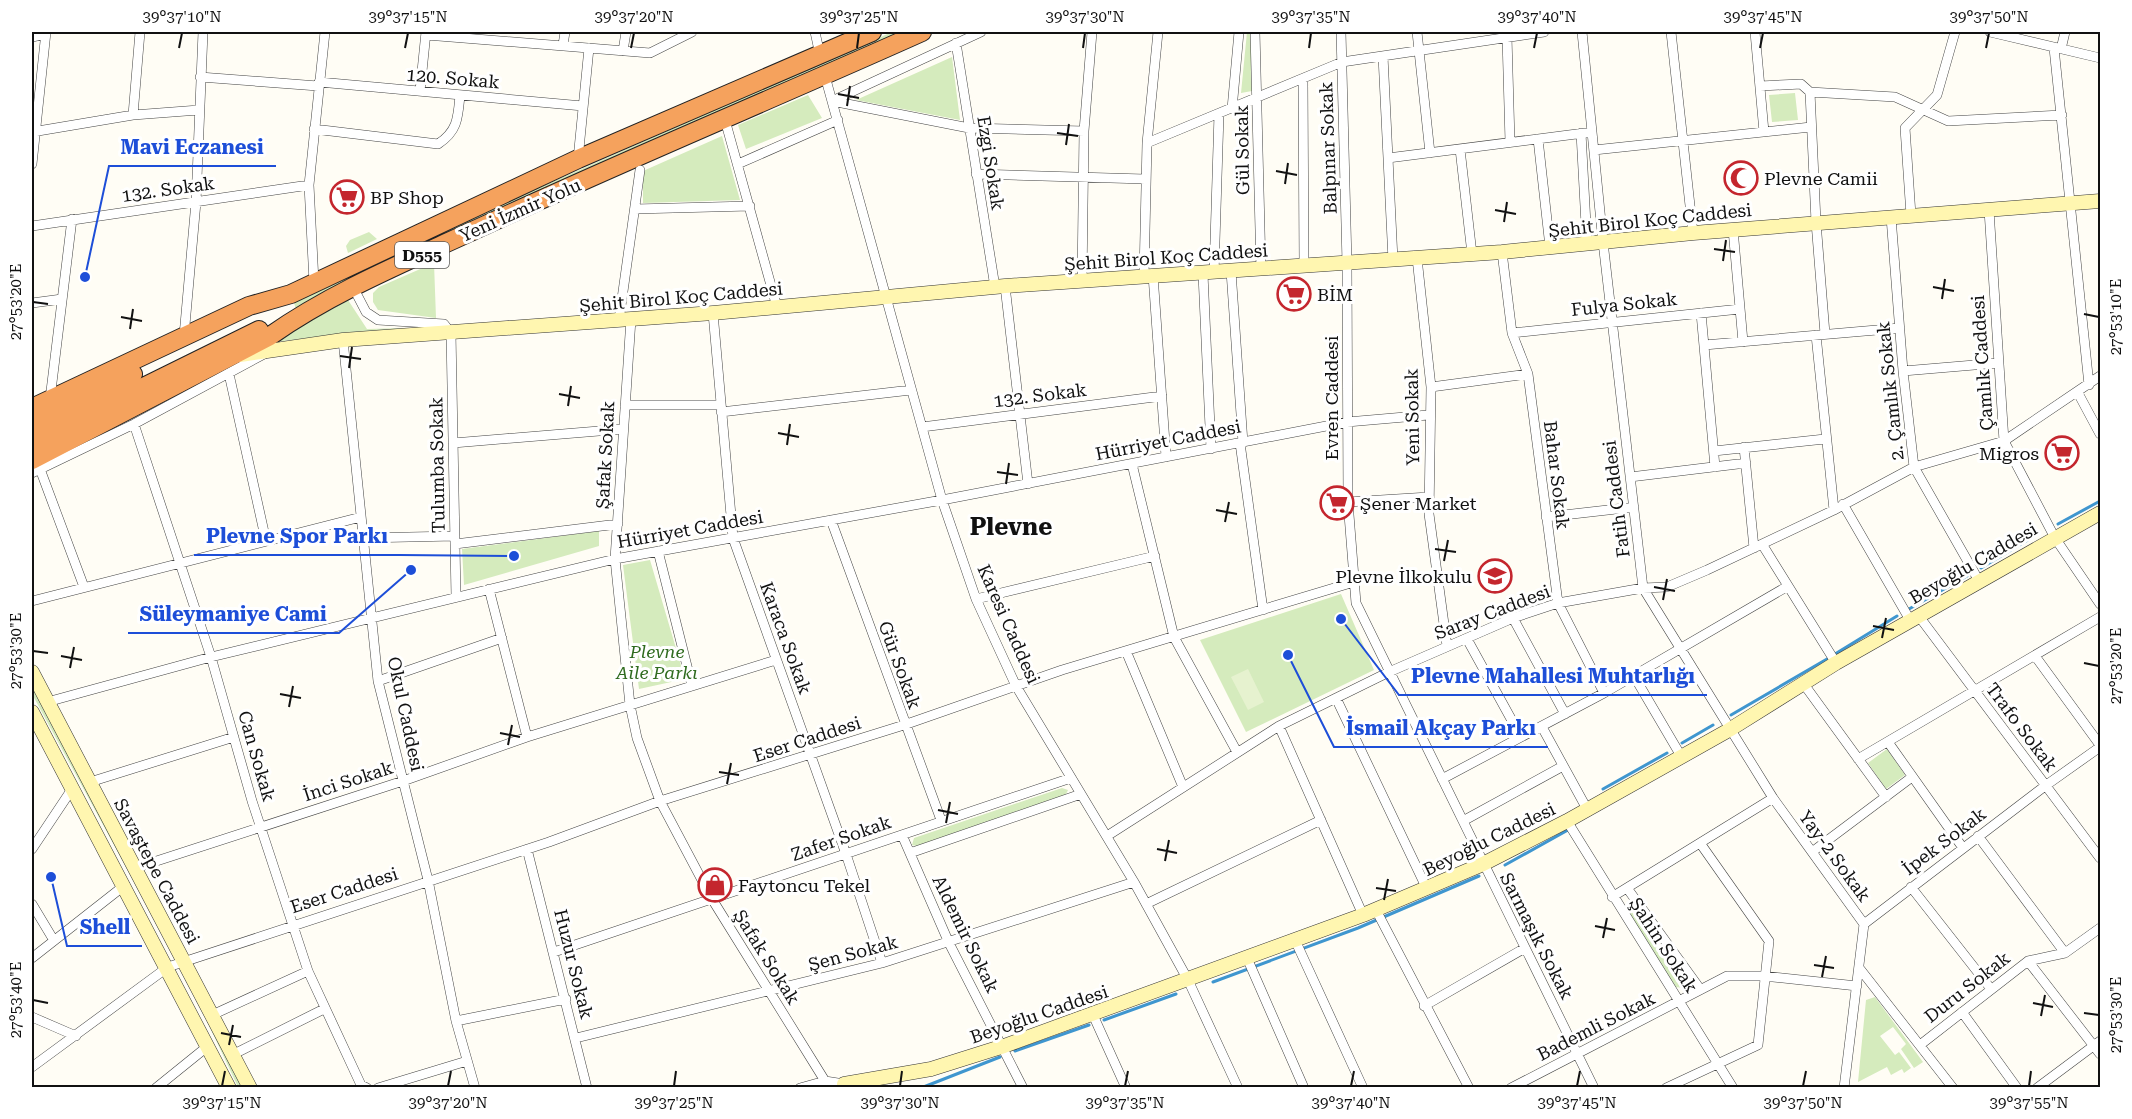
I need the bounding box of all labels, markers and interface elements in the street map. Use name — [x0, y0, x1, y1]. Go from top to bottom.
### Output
text: 39°37'10"N — [142, 8, 222, 26]
text: 39°37'15"N — [368, 8, 448, 26]
text: 39°37'20"N — [594, 8, 674, 26]
text: 39°37'25"N — [819, 8, 899, 26]
text: 39°37'30"N — [1045, 8, 1125, 26]
text: 39°37'35"N — [1271, 8, 1351, 26]
text: 39°37'40"N — [1497, 8, 1577, 26]
text: 39°37'45"N — [1723, 8, 1803, 26]
text: 39°37'50"N — [1949, 8, 2029, 26]
street label: 120. Sokak — [405, 63, 501, 93]
street label: Balpınar Sokak — [1315, 81, 1341, 215]
street label: Gül Sokak — [1231, 105, 1253, 195]
street label: Ezgi Sokak — [973, 114, 1009, 212]
callout: Mavi Eczanesi — [109, 128, 276, 166]
text: Mavi Eczanesi — [120, 135, 264, 159]
mosque icon: Plevne Camii — [1723, 160, 1759, 196]
place label: Plevne Camii — [1764, 168, 1878, 189]
street label: 132. Sokak — [120, 172, 216, 206]
street label: Yeni İzmir Yolu — [456, 174, 584, 246]
supermarket icon: BP Shop — [329, 179, 365, 215]
place label: BP Shop — [370, 187, 444, 208]
street label: Şehit Birol Koç Caddesi — [1547, 199, 1753, 241]
street label: Şehit Birol Koç Caddesi — [1063, 239, 1269, 275]
road number: D555 — [395, 242, 449, 268]
text: 27°53'20"E — [7, 264, 25, 340]
supermarket icon: BİM — [1276, 276, 1312, 312]
street label: Şehit Birol Koç Caddesi — [578, 278, 784, 316]
text: 27°53'10"E — [2107, 279, 2125, 355]
place label: BİM — [1317, 284, 1353, 305]
street label: Fulya Sokak — [1570, 288, 1678, 320]
street label: Çamlık Caddesi — [1967, 294, 1997, 431]
street label: 2. Çamlık Sokak — [1872, 320, 1908, 462]
street label: Evren Caddesi — [1321, 335, 1342, 460]
street label: Yeni Sokak — [1401, 368, 1423, 466]
street label: 132. Sokak — [992, 379, 1088, 411]
street label: Tulumba Sokak — [425, 397, 449, 533]
street label: Şafak Sokak — [592, 401, 618, 509]
street label: Hürriyet Caddesi — [1093, 416, 1243, 464]
street label: Bahar Sokak — [1540, 419, 1574, 531]
supermarket icon: Migros — [2044, 435, 2080, 471]
street label: Fatih Caddesi — [1598, 439, 1634, 559]
place label: Migros — [1979, 443, 2039, 464]
supermarket icon: Şener Market — [1319, 485, 1355, 521]
place label: Şener Market — [1360, 493, 1477, 514]
street label: Hürriyet Caddesi — [615, 506, 765, 552]
district label: Plevne — [970, 513, 1052, 541]
callout: Plevne Spor Parkı — [194, 517, 400, 555]
street label: Beyoğlu Caddesi — [1905, 518, 2041, 608]
text: Plevne Spor Parkı — [206, 524, 388, 548]
school or university icon: Plevne İlkokulu — [1477, 558, 1513, 594]
street label: Karesi Caddesi — [973, 561, 1045, 687]
place label: Plevne İlkokulu — [1335, 566, 1472, 587]
street label: Karaca Sokak — [756, 579, 816, 697]
street label: Saray Caddesi — [1431, 580, 1553, 644]
callout: Süleymaniye Cami — [128, 595, 339, 633]
text: Süleymaniye Cami — [139, 602, 327, 626]
text: 27°53'30"E — [7, 613, 25, 689]
street label: Gür Sokak — [874, 618, 926, 712]
text: 27°53'20"E — [2107, 628, 2125, 704]
park label: Plevne Aile Parkı — [615, 641, 698, 683]
street label: Okul Caddesi — [384, 655, 428, 773]
callout: Plevne Mahallesi Muhtarlığı — [1399, 657, 1707, 695]
text: Plevne Mahallesi Muhtarlığı — [1411, 664, 1695, 688]
street label: Trafo Sokak — [1982, 678, 2062, 776]
street label: Can Sokak — [234, 708, 280, 804]
callout: İsmail Akçay Parkı — [1334, 709, 1548, 747]
street label: Eser Caddesi — [751, 712, 864, 766]
text: İsmail Akçay Parkı — [1346, 715, 1536, 740]
street label: İnci Sokak — [300, 757, 396, 805]
street label: Savaştepe Caddesi — [110, 795, 204, 947]
street label: Beyoğlu Caddesi — [1420, 798, 1559, 880]
street label: İpek Sokak — [1898, 803, 1990, 879]
street label: Yay-2 Sokak — [1795, 806, 1875, 906]
street label: Zafer Sokak — [788, 811, 894, 865]
street label: Eser Caddesi — [288, 863, 401, 917]
shop icon: Faytoncu Tekel — [697, 867, 733, 903]
street label: Sarmaşık Sokak — [1496, 869, 1578, 1003]
street label: Aldemir Sokak — [928, 872, 1004, 996]
place label: Faytoncu Tekel — [738, 875, 871, 896]
street label: Şahin Sokak — [1625, 894, 1703, 996]
street label: Şafak Sokak — [729, 906, 805, 1008]
street label: Huzur Sokak — [550, 907, 598, 1021]
callout: Shell — [67, 908, 142, 946]
text: Shell — [80, 915, 131, 939]
street label: Şen Sokak — [806, 931, 900, 975]
street label: Duru Sokak — [1920, 947, 2014, 1027]
text: 27°53'40"E — [7, 962, 25, 1038]
text: 27°53'30"E — [2107, 977, 2125, 1053]
street label: Beyoğlu Caddesi — [967, 980, 1111, 1047]
street label: Bademli Sokak — [1534, 987, 1658, 1065]
text: 39°37'15"N — [182, 1094, 262, 1112]
text: 39°37'20"N — [408, 1094, 488, 1112]
text: 39°37'25"N — [634, 1094, 714, 1112]
text: 39°37'30"N — [860, 1094, 940, 1112]
text: 39°37'35"N — [1085, 1094, 1165, 1112]
text: 39°37'40"N — [1311, 1094, 1391, 1112]
text: 39°37'45"N — [1537, 1094, 1617, 1112]
text: 39°37'50"N — [1763, 1094, 1843, 1112]
text: 39°37'55"N — [1989, 1094, 2069, 1112]

